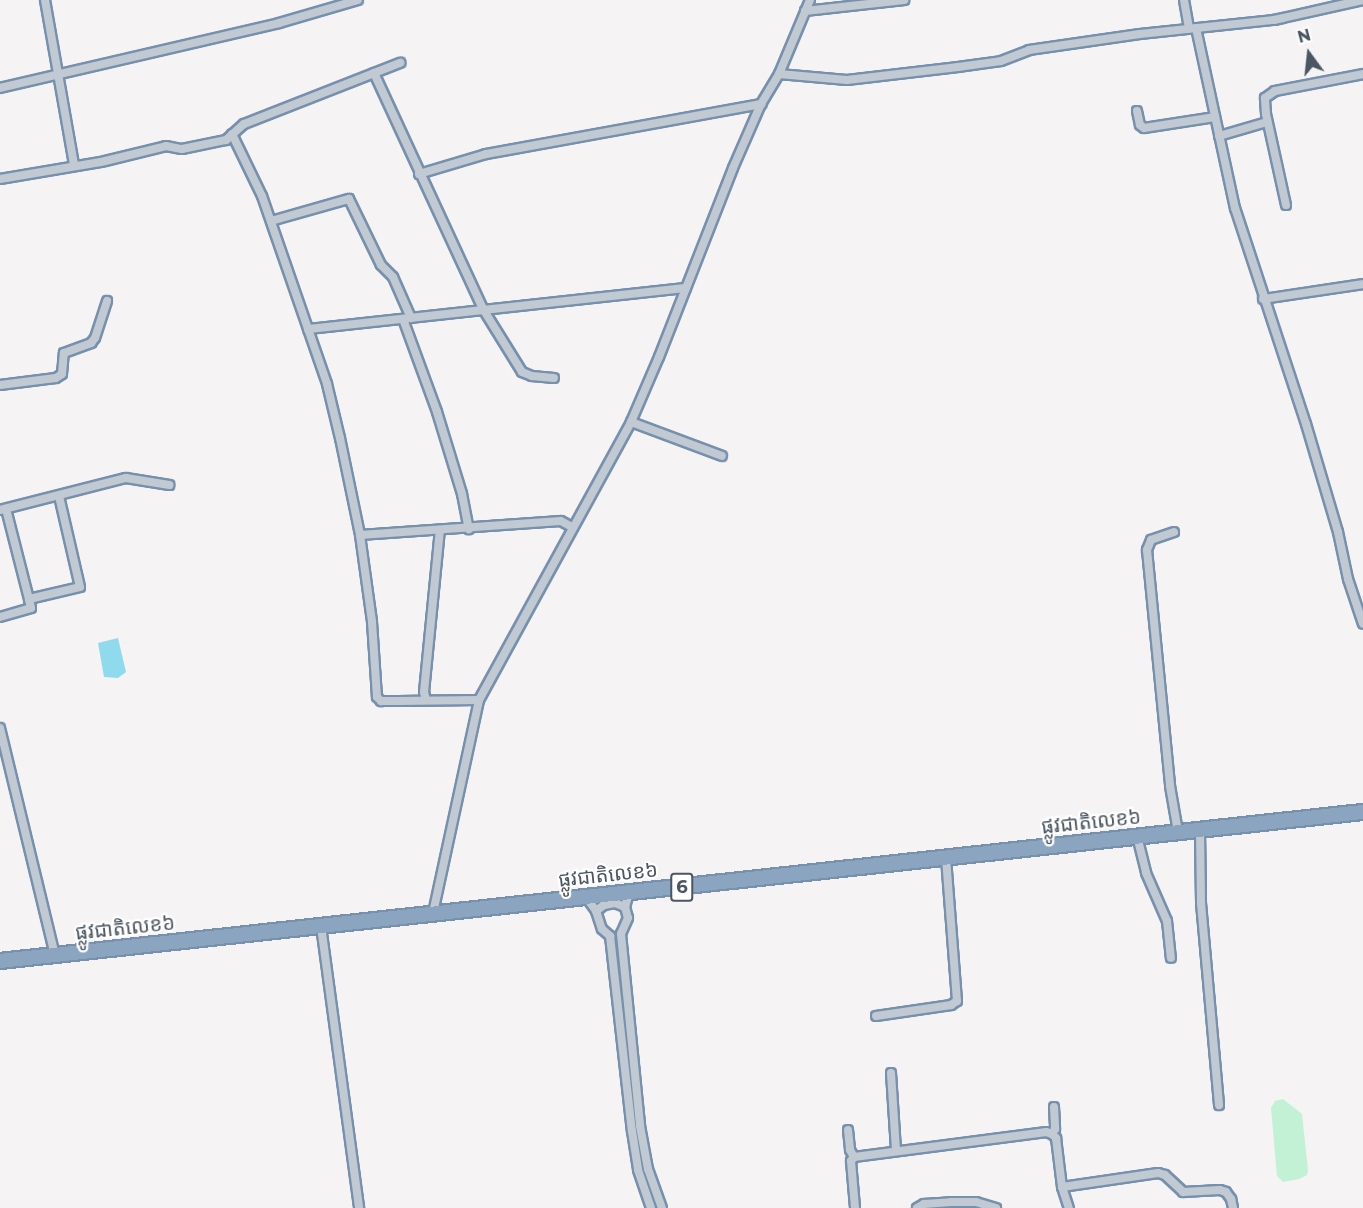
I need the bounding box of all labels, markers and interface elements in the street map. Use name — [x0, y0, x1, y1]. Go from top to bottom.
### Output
north arrow — [1279, 24, 1339, 84]
text: N — [1296, 25, 1313, 47]
street label: ផ្លូវជាតិលេខ៦ — [1040, 805, 1142, 839]
street label: ផ្លូវជាតិលេខ៦ — [557, 858, 659, 892]
road number: 6 — [670, 872, 694, 902]
street label: ផ្លូវជាតិលេខ៦ — [74, 911, 176, 945]

